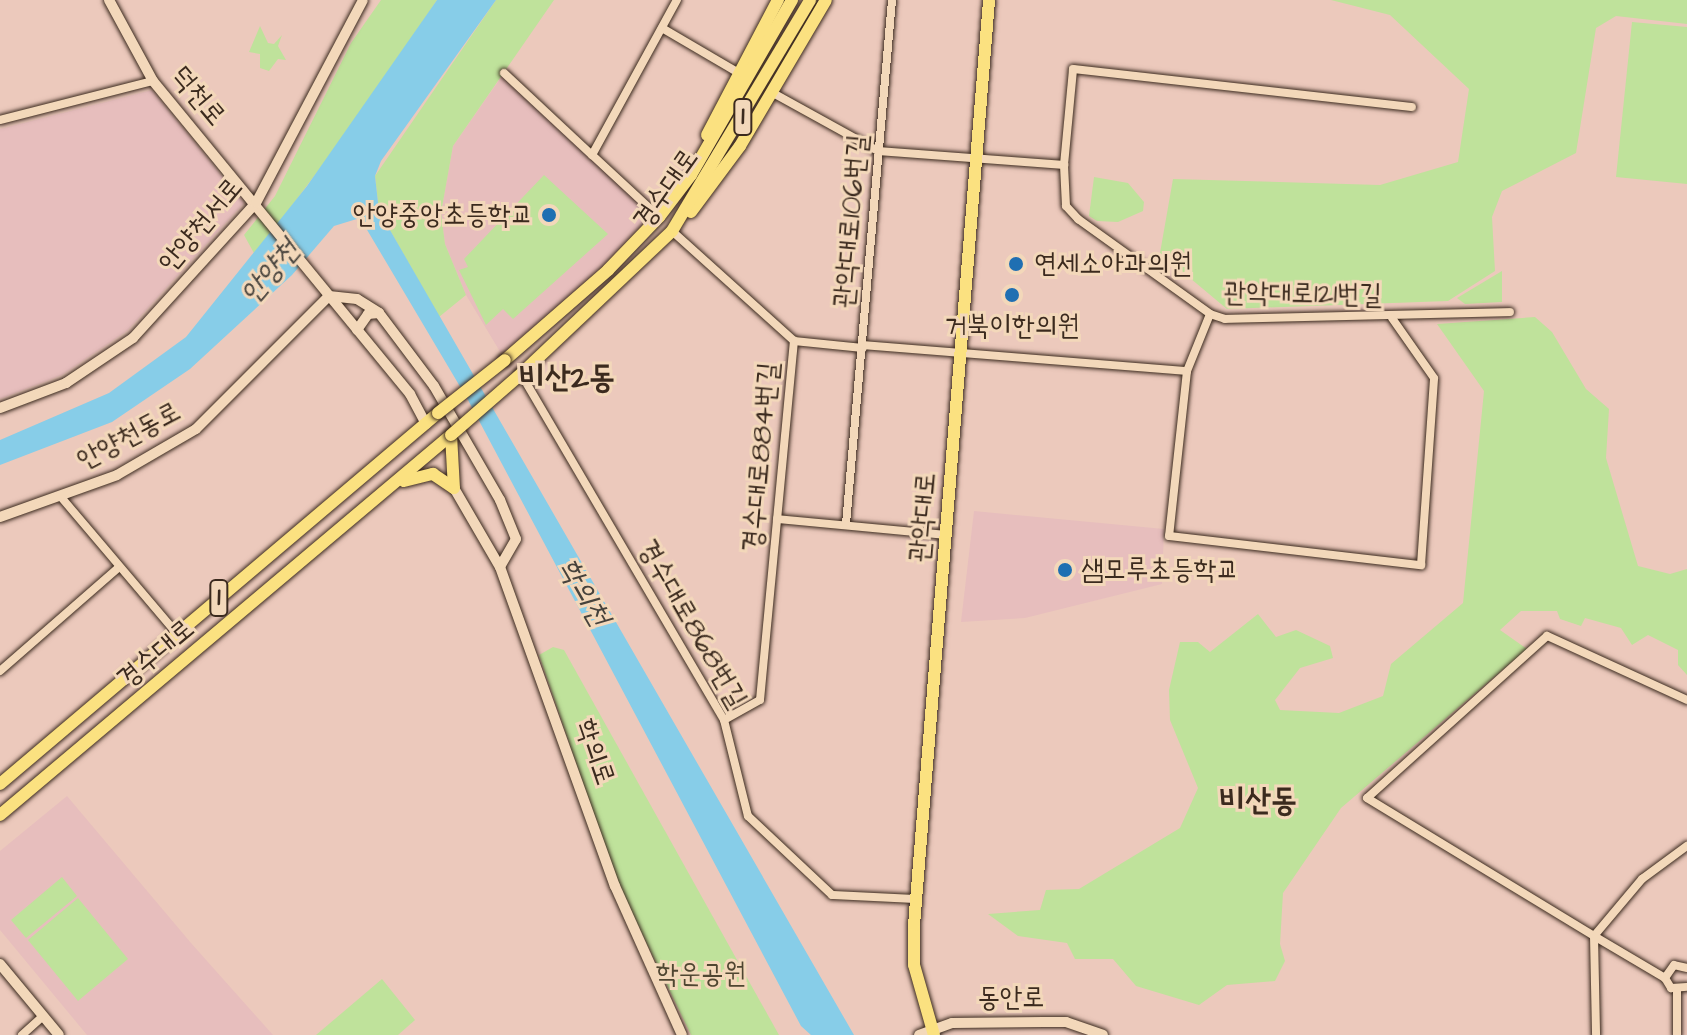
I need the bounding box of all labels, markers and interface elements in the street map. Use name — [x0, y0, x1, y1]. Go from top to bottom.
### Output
street label: 덕천로 — [163, 59, 233, 133]
road number: 1 — [733, 95, 753, 139]
street label: 관악대로106번길 — [827, 133, 875, 309]
street label: 경수대로 — [626, 142, 706, 236]
street label: 안양천서로 — [152, 171, 250, 279]
place label: 안양중앙초등학교 — [353, 198, 533, 232]
marker: 안양중앙초등학교 — [540, 206, 558, 224]
water label: 안양천 — [233, 233, 307, 311]
place label: 연세소아과의원 — [1034, 247, 1192, 281]
marker: 연세소아과의원 — [1005, 253, 1027, 275]
street label: 관악대로121번길 — [1224, 276, 1382, 312]
marker: 거북이한의원 — [1001, 284, 1023, 306]
place label: 거북이한의원 — [944, 309, 1080, 343]
district label: 비산2동 — [519, 359, 615, 397]
street label: 경수대로884번길 — [736, 361, 786, 553]
street label: 안양천동로 — [71, 395, 187, 477]
street label: 관악대로 — [902, 471, 944, 563]
street label: 경수대로868번길 — [630, 534, 754, 714]
water label: 학의천 — [550, 552, 618, 632]
place label: 샘모루초등학교 — [1081, 553, 1239, 587]
marker: 샘모루초등학교 — [1056, 561, 1074, 579]
road number: 1 — [209, 576, 229, 620]
street label: 경수대로 — [111, 612, 201, 696]
street label: 학의로 — [568, 715, 622, 789]
district label: 비산동 — [1219, 782, 1297, 820]
park label: 학운공원 — [656, 957, 746, 991]
street label: 동안로 — [977, 981, 1045, 1015]

